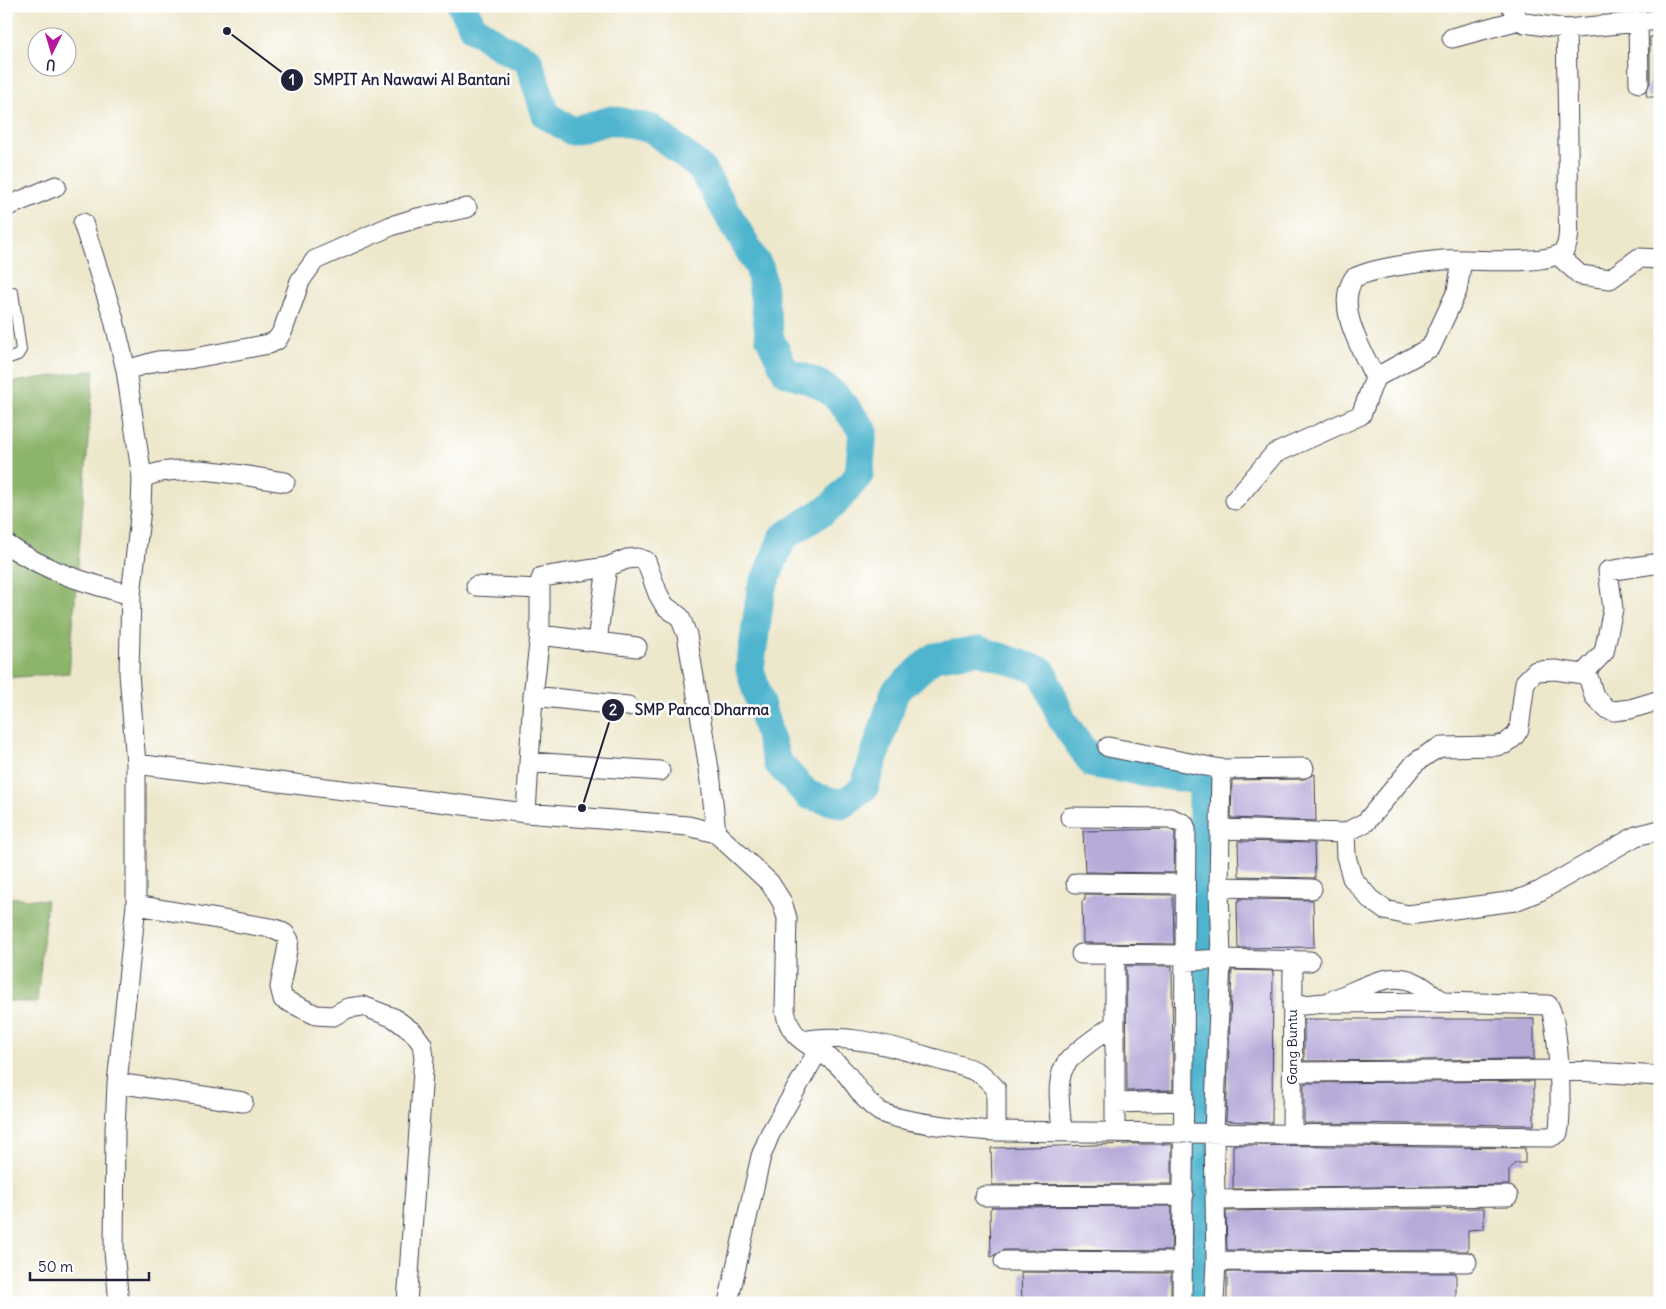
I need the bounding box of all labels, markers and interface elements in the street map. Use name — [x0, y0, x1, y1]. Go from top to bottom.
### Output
north arrow — [28, 28, 78, 78]
text: U — [45, 56, 56, 74]
callout: SMPIT An Nawawi Al Bantani — [279, 65, 520, 95]
text: 1 — [289, 70, 295, 89]
text: SMPIT An Nawawi Al Bantani — [314, 70, 510, 89]
callout: SMP Panca Dharma — [600, 695, 779, 725]
text: 2 — [609, 700, 617, 719]
text: SMP Panca Dharma — [635, 700, 770, 719]
street label: Gang Buntu — [1283, 1009, 1301, 1085]
scale bar — [30, 1249, 149, 1281]
text: 50 m — [38, 1257, 73, 1276]

